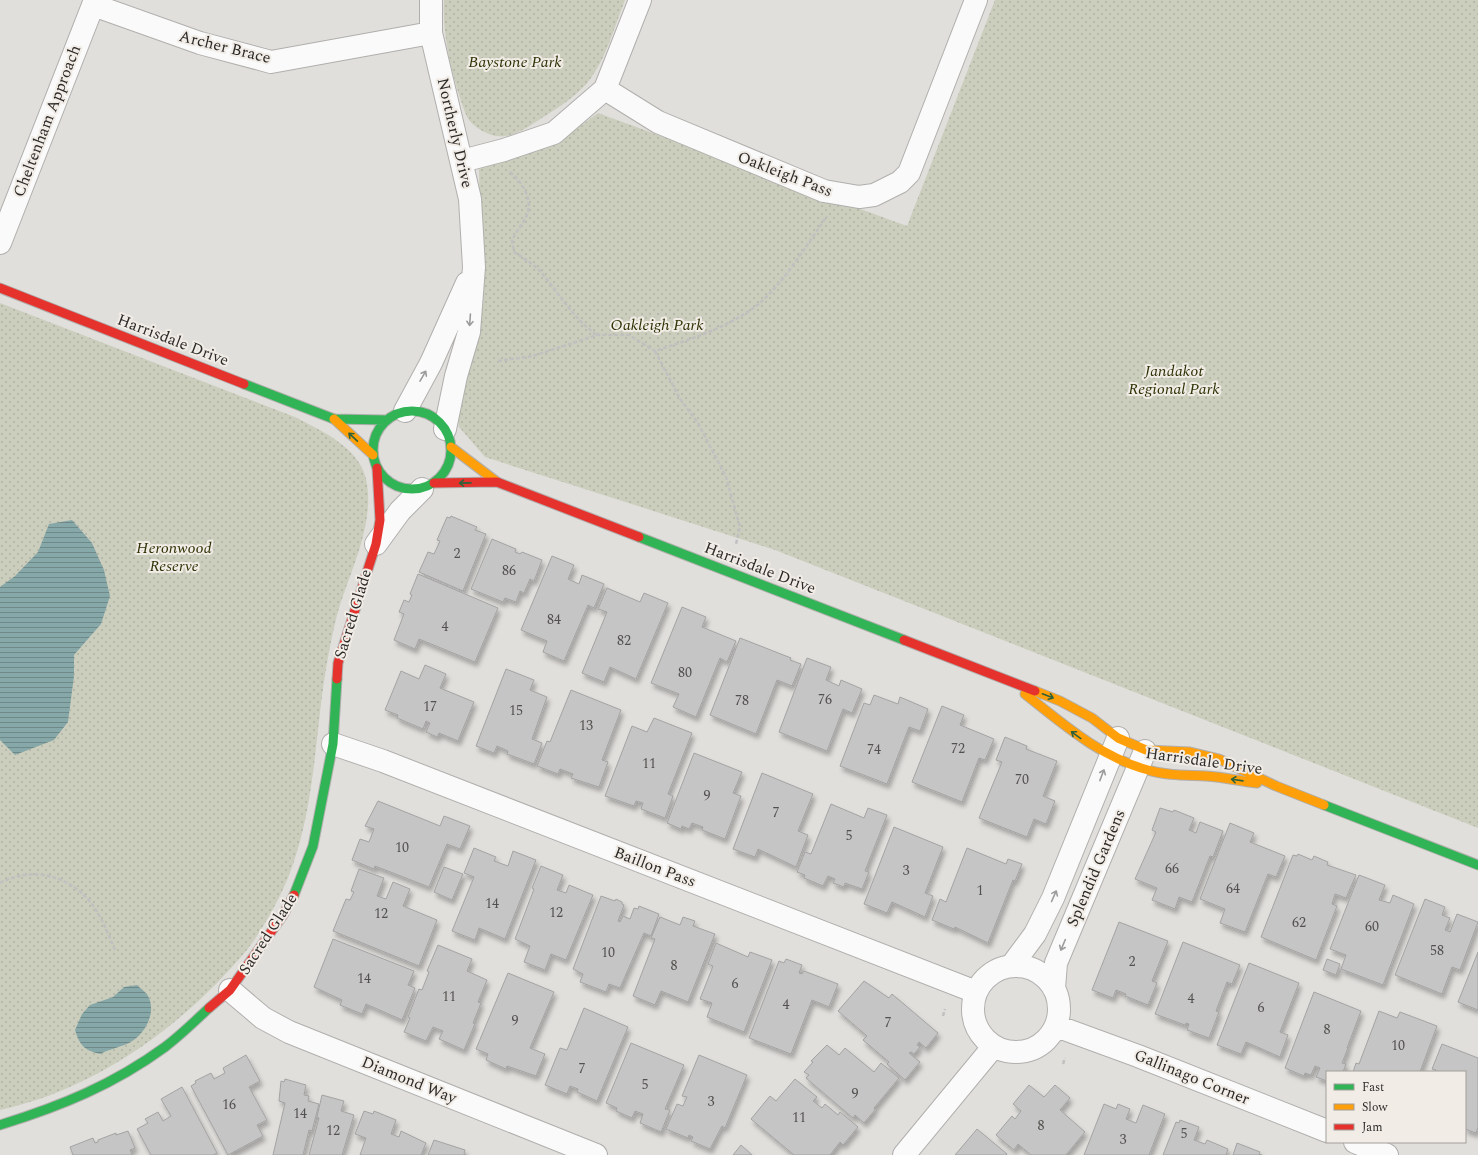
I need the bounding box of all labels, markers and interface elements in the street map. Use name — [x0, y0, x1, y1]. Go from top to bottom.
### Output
street label: Archer Brace — [177, 24, 273, 70]
street label: Cheltenham Approach — [7, 42, 87, 200]
park label: Baystone Park — [468, 50, 562, 74]
street label: Northerly Drive — [431, 76, 479, 190]
street label: Oakleigh Pass — [734, 145, 836, 203]
street label: Harrisdale Drive — [114, 308, 232, 372]
one-way arrow — [466, 313, 474, 326]
park label: Oakleigh Park — [610, 313, 704, 337]
park label: Jandakot Regional Park — [1128, 359, 1220, 401]
one-way arrow — [420, 371, 428, 383]
one-way arrow — [348, 433, 359, 442]
one-way arrow — [459, 479, 472, 487]
park label: Heronwood Reserve — [136, 536, 212, 578]
street label: Harrisdale Drive — [701, 536, 819, 600]
house number: 2 — [454, 543, 461, 564]
house number: 86 — [502, 560, 516, 581]
street label: Sacred Glade — [328, 566, 378, 662]
house number: 84 — [547, 609, 561, 630]
house number: 4 — [442, 616, 449, 637]
house number: 82 — [617, 630, 631, 651]
house number: 80 — [678, 662, 692, 683]
house number: 76 — [818, 689, 832, 710]
house number: 78 — [735, 690, 749, 711]
one-way arrow — [1041, 693, 1053, 701]
house number: 17 — [423, 696, 437, 717]
house number: 15 — [509, 700, 523, 721]
house number: 13 — [579, 715, 593, 736]
one-way arrow — [1071, 731, 1082, 739]
house number: 72 — [951, 738, 965, 759]
house number: 74 — [867, 739, 881, 760]
street label: Harrisdale Drive — [1144, 741, 1264, 781]
house number: 11 — [642, 753, 656, 774]
house number: 70 — [1015, 769, 1029, 790]
one-way arrow — [1099, 770, 1107, 782]
one-way arrow — [1231, 776, 1244, 784]
house number: 9 — [704, 785, 711, 806]
house number: 7 — [773, 802, 780, 823]
street label: Splendid Gardens — [1060, 805, 1132, 931]
house number: 5 — [846, 825, 853, 846]
house number: 10 — [395, 837, 409, 858]
street label: Baillon Pass — [611, 840, 699, 894]
house number: 66 — [1165, 858, 1179, 879]
house number: 3 — [903, 860, 910, 881]
house number: 64 — [1226, 878, 1240, 899]
house number: 1 — [977, 880, 984, 901]
street label: Sacred Glade — [233, 889, 303, 979]
one-way arrow — [1051, 891, 1058, 903]
house number: 14 — [485, 893, 499, 914]
house number: 12 — [549, 902, 563, 923]
house number: 12 — [374, 903, 388, 924]
house number: 62 — [1292, 912, 1306, 933]
house number: 60 — [1365, 916, 1379, 937]
one-way arrow — [1059, 938, 1067, 950]
house number: 58 — [1430, 940, 1444, 961]
house number: 10 — [601, 942, 615, 963]
house number: 2 — [1129, 951, 1136, 972]
house number: 8 — [671, 955, 678, 976]
house number: 14 — [357, 968, 371, 989]
house number: 6 — [732, 973, 739, 994]
house number: 11 — [442, 986, 456, 1007]
house number: 4 — [1188, 988, 1195, 1009]
house number: 4 — [783, 994, 790, 1015]
house number: 6 — [1258, 997, 1265, 1018]
house number: 9 — [512, 1010, 519, 1031]
house number: 7 — [885, 1012, 892, 1033]
house number: 8 — [1324, 1019, 1331, 1040]
house number: 10 — [1391, 1035, 1405, 1056]
street label: Gallinago Corner — [1131, 1043, 1253, 1111]
street label: Diamond Way — [358, 1050, 461, 1110]
house number: 7 — [579, 1058, 586, 1079]
legend — [1326, 1071, 1466, 1143]
house number: 5 — [642, 1074, 649, 1095]
text: Fast — [1362, 1078, 1384, 1097]
house number: 9 — [852, 1083, 859, 1104]
house number: 3 — [708, 1091, 715, 1112]
house number: 16 — [222, 1094, 236, 1115]
text: Slow — [1362, 1098, 1388, 1117]
house number: 14 — [293, 1103, 307, 1124]
house number: 11 — [792, 1107, 806, 1128]
house number: 8 — [1038, 1115, 1045, 1136]
text: Jam — [1362, 1118, 1383, 1137]
house number: 12 — [326, 1120, 340, 1141]
house number: 5 — [1181, 1123, 1188, 1144]
house number: 3 — [1120, 1129, 1127, 1150]

